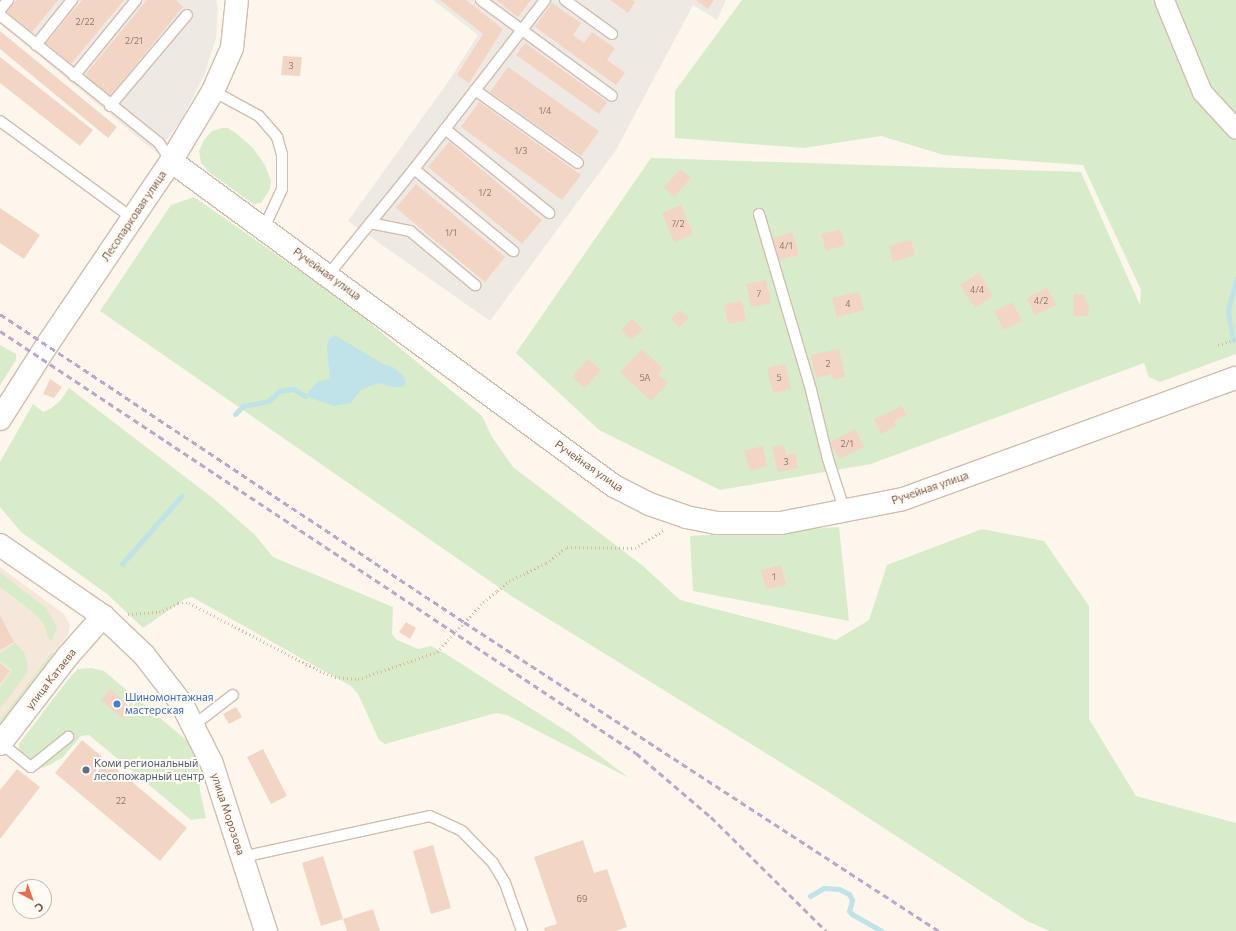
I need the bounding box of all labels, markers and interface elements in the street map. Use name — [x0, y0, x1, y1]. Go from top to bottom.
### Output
house number: 2/22 — [76, 17, 94, 27]
house number: 2/21 — [125, 36, 143, 46]
house number: 3 — [288, 61, 294, 71]
house number: 1/4 — [539, 106, 551, 116]
house number: 1/3 — [515, 146, 527, 156]
street label: Лесопарковая улица — [99, 168, 169, 264]
house number: 1/2 — [479, 188, 491, 198]
house number: 7/2 — [671, 219, 685, 229]
house number: 1/1 — [445, 228, 457, 238]
house number: 4/1 — [779, 241, 793, 251]
street label: Ручейная улица — [291, 245, 363, 303]
house number: 4/4 — [970, 285, 984, 295]
house number: 7 — [757, 289, 761, 299]
house number: 4/2 — [1034, 296, 1048, 306]
house number: 4 — [845, 299, 851, 309]
house number: 2 — [826, 359, 830, 369]
house number: 5А — [639, 373, 651, 383]
house number: 5 — [776, 373, 782, 383]
street label: Ручейная улица — [552, 438, 626, 494]
house number: 2/1 — [841, 439, 853, 449]
house number: 3 — [783, 457, 789, 467]
street label: Ручейная улица — [890, 469, 970, 507]
house number: 1 — [772, 572, 776, 582]
street label: улица Катаева — [23, 646, 79, 712]
place label: Шиномонтажная мастерская — [125, 691, 214, 717]
marker: Шиномонтажная мастерская — [112, 699, 122, 709]
place label: Коми региональный лесопожарный центр — [94, 757, 204, 783]
marker: Коми региональный лесопожарный центр — [81, 765, 91, 775]
street label: улица Морозова — [208, 771, 248, 857]
house number: 22 — [116, 796, 126, 806]
north arrow — [12, 879, 52, 919]
house number: 69 — [577, 894, 587, 904]
text: С — [32, 900, 47, 915]

